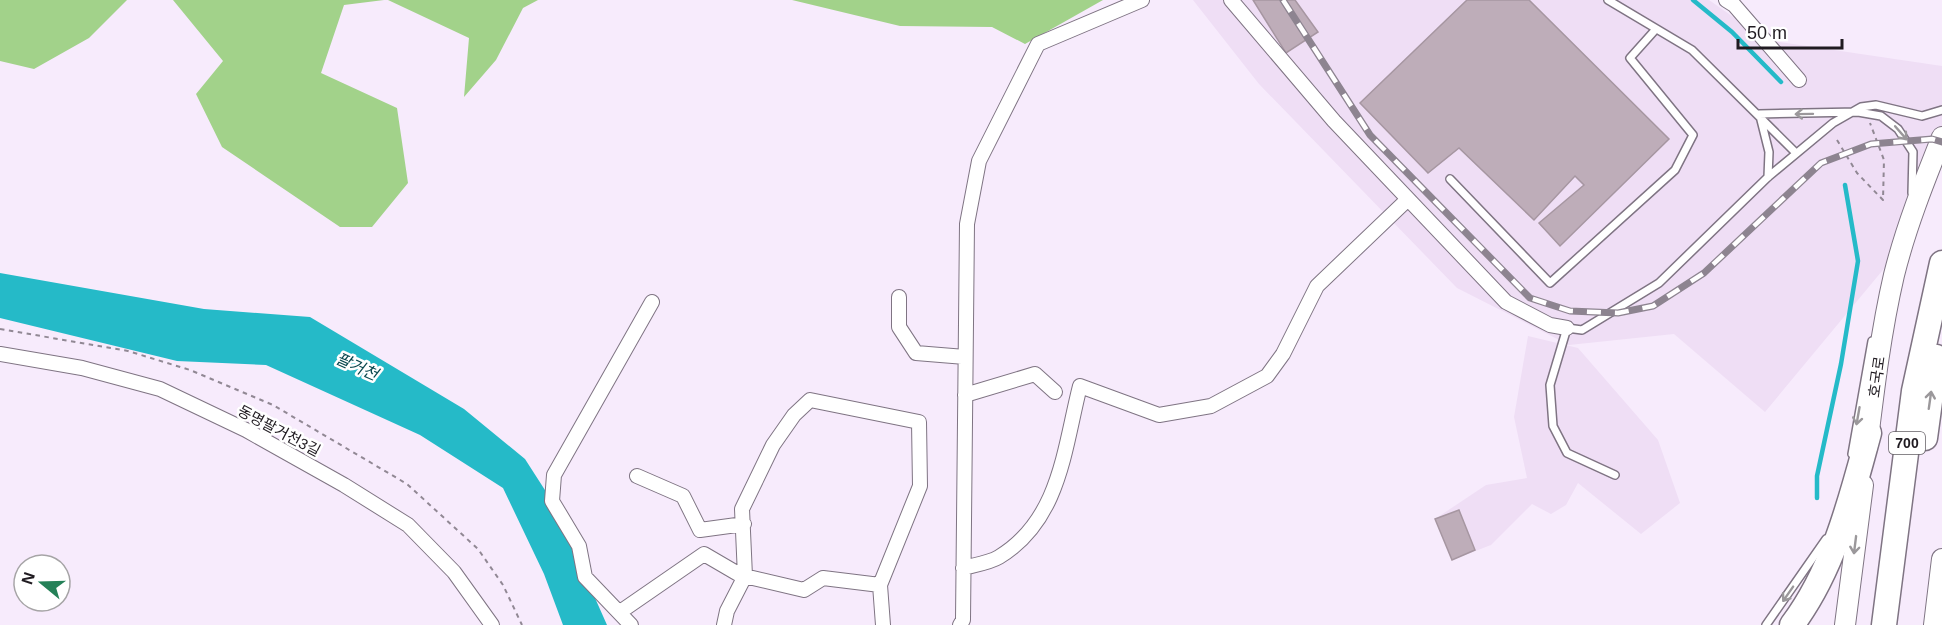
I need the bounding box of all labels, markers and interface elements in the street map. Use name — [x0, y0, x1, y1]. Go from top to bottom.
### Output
scale bar — [1738, 12, 1842, 50]
text: 50 m — [1747, 23, 1787, 43]
one-way arrow — [1795, 108, 1815, 120]
one-way arrow — [1894, 125, 1908, 140]
water label: 팔거천 — [333, 350, 383, 384]
street label: 호국로 — [1865, 355, 1888, 399]
one-way arrow — [1924, 391, 1935, 411]
street label: 동명팔거천3길 — [235, 402, 323, 459]
one-way arrow — [1852, 406, 1863, 425]
road number: 700 — [1889, 432, 1925, 454]
one-way arrow — [1849, 535, 1860, 555]
north arrow — [12, 553, 72, 613]
text: N — [18, 570, 38, 587]
one-way arrow — [1782, 586, 1794, 602]

